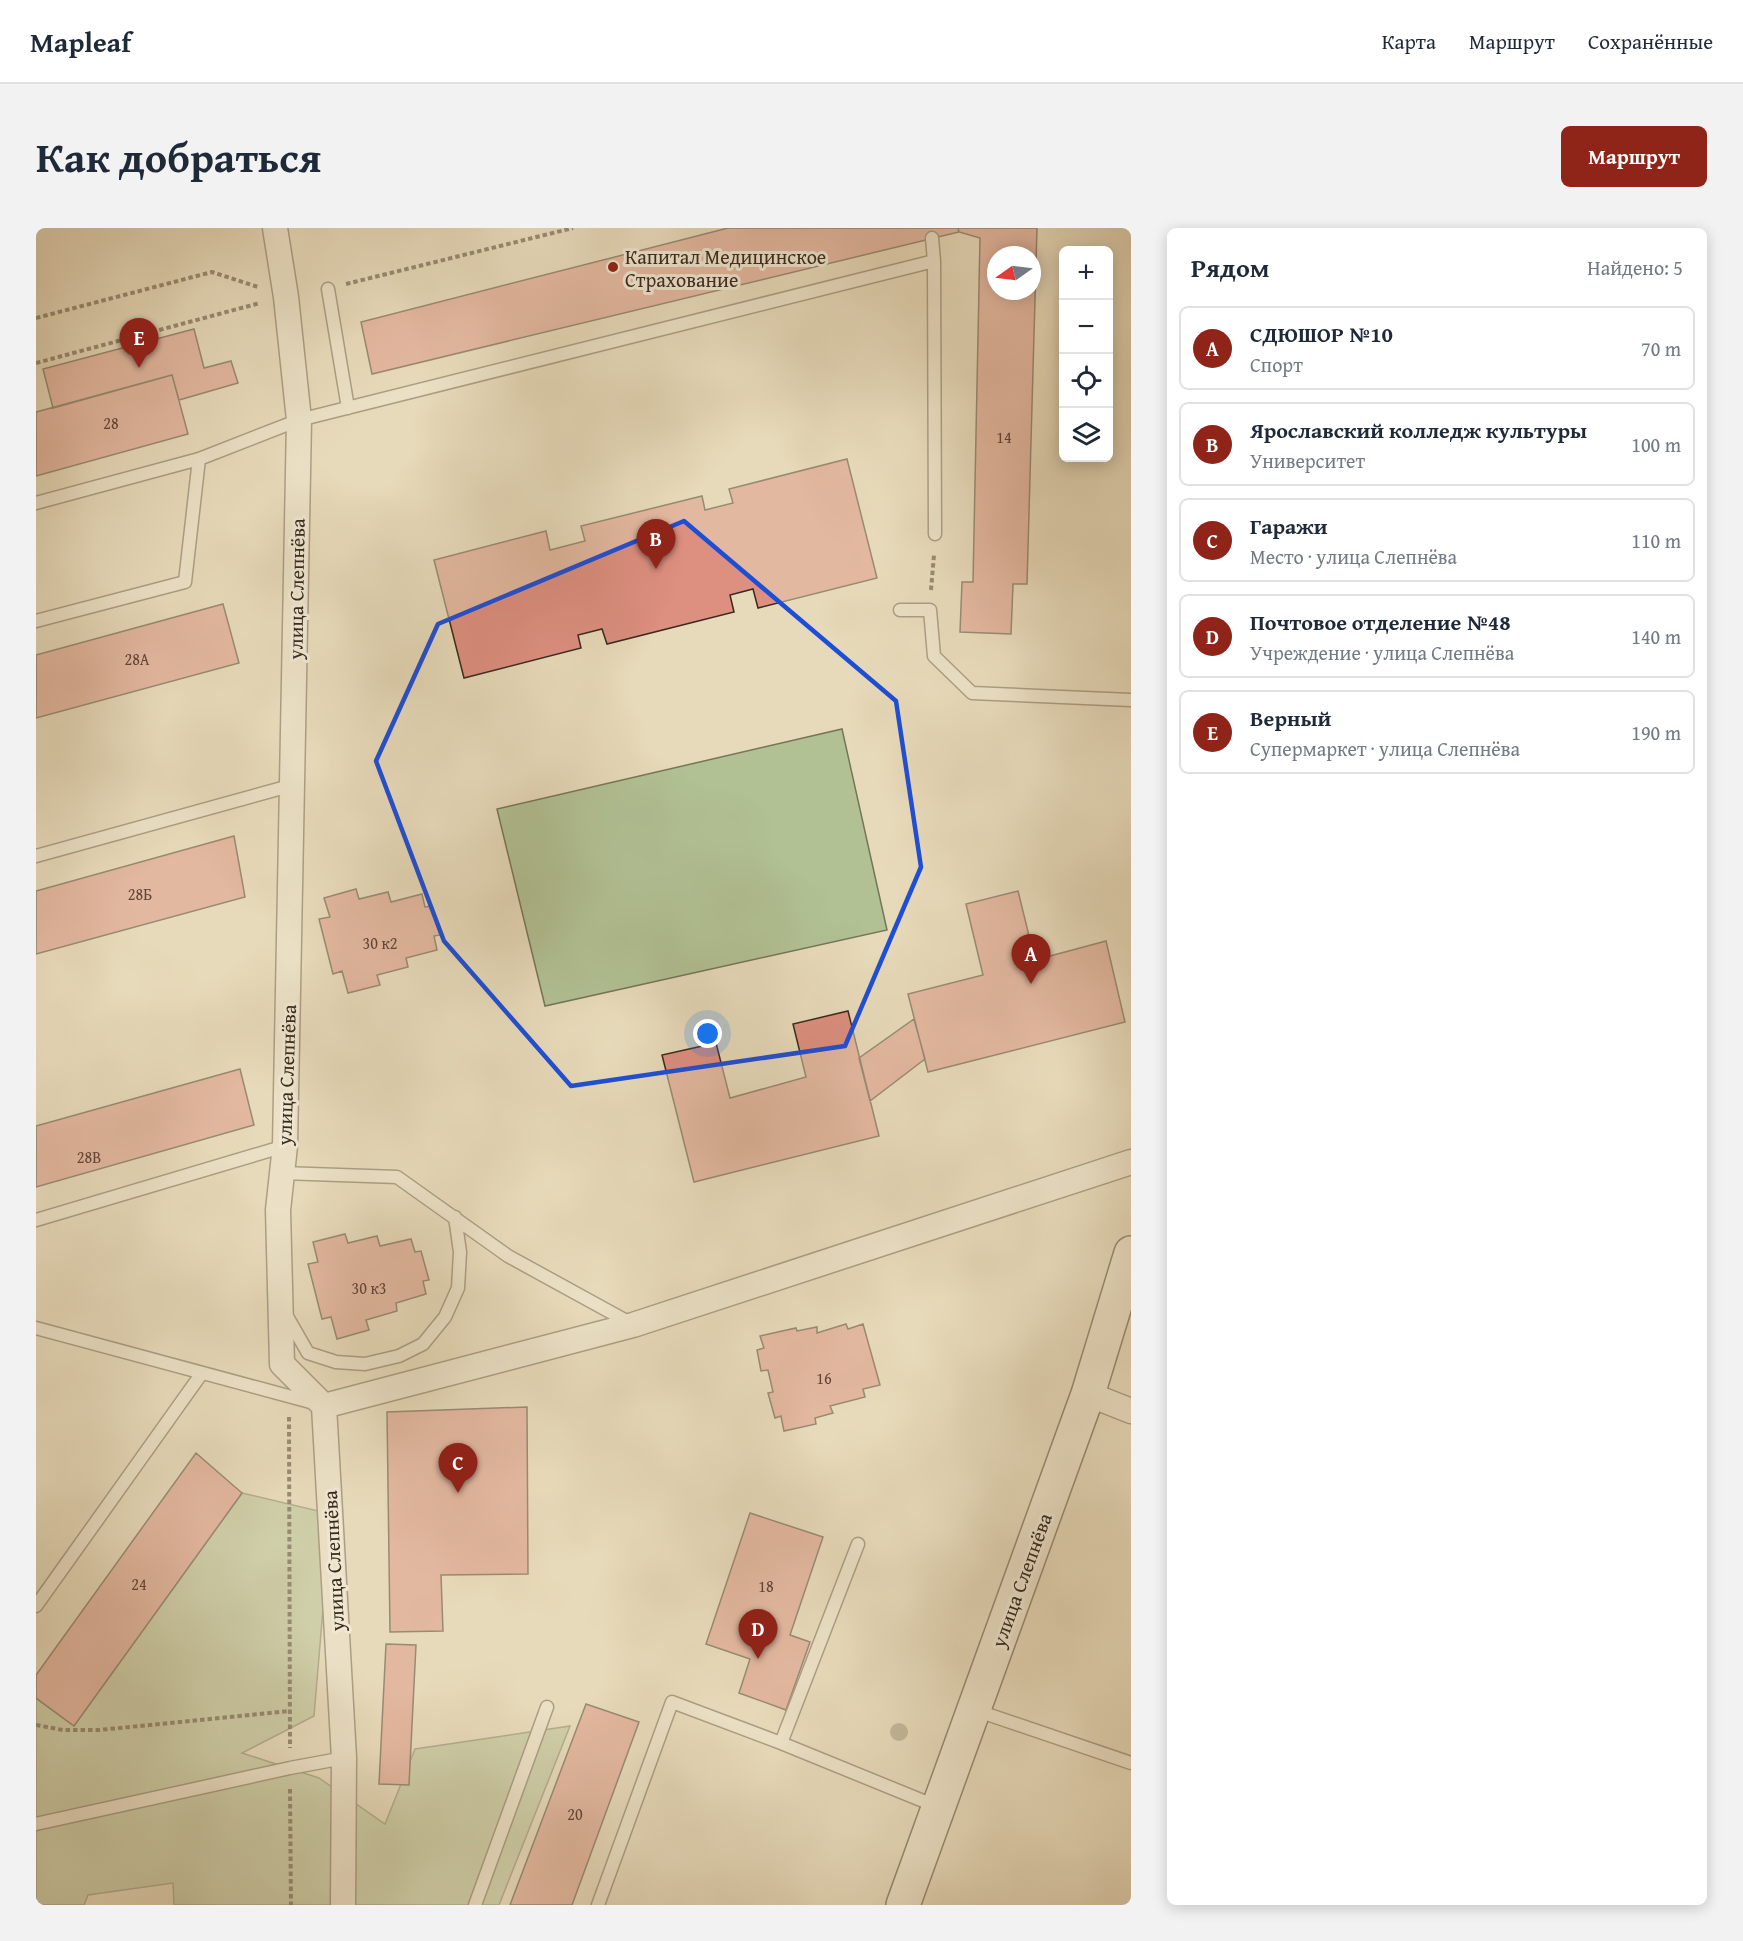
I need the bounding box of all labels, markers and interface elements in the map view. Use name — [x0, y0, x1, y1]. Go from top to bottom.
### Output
text: Mapleaf — [30, 21, 131, 62]
text: Карта — [1382, 26, 1436, 57]
text: Маршрут — [1469, 26, 1555, 57]
text: Сохранённые — [1588, 26, 1713, 57]
text: Как добраться — [36, 126, 321, 187]
button: Маршрут — [1561, 126, 1707, 187]
place label: Капитал Медицинское Страхование — [625, 242, 826, 294]
north arrow — [987, 246, 1041, 300]
map controls — [1059, 246, 1113, 462]
button: + — [1059, 246, 1113, 300]
text: Рядом — [1191, 248, 1269, 287]
text: Найдено: 5 — [1587, 253, 1683, 282]
marker: Капитал Медицинское Страхование — [606, 260, 620, 274]
button: − — [1059, 300, 1113, 354]
pin: E — [120, 318, 158, 368]
text: СДЮШОР №10 — [1250, 318, 1393, 350]
text: A — [1206, 334, 1219, 363]
text: 70 m — [1641, 334, 1681, 363]
text: Спорт — [1250, 350, 1303, 379]
button: locate — [1059, 354, 1113, 408]
button: layers — [1059, 408, 1113, 462]
house number: 28 — [103, 411, 119, 435]
text: Ярославский колледж культуры — [1250, 414, 1587, 446]
house number: 14 — [996, 425, 1012, 449]
text: B — [1206, 430, 1219, 459]
text: 100 m — [1631, 430, 1681, 459]
text: Университет — [1250, 446, 1365, 475]
text: Гаражи — [1250, 510, 1328, 542]
street label: улица Слепнёва — [280, 518, 312, 661]
pin: B — [636, 520, 676, 569]
text: C — [1207, 526, 1218, 555]
text: 110 m — [1631, 526, 1681, 555]
text: Место · улица Слепнёва — [1250, 542, 1457, 571]
text: Почтовое отделение №48 — [1250, 606, 1511, 638]
text: D — [1206, 622, 1219, 651]
text: 140 m — [1631, 622, 1681, 651]
text: Учреждение · улица Слепнёва — [1250, 638, 1514, 667]
house number: 28А — [124, 647, 150, 671]
text: Верный — [1250, 702, 1331, 734]
text: E — [1207, 718, 1218, 747]
text: 190 m — [1631, 718, 1681, 747]
text: Супермаркет · улица Слепнёва — [1250, 734, 1520, 763]
house number: 28Б — [128, 882, 152, 906]
house number: 30 к2 — [362, 931, 398, 955]
pin: A — [1012, 934, 1050, 984]
street label: улица Слепнёва — [269, 1003, 303, 1147]
your location — [693, 1019, 722, 1048]
house number: 28В — [77, 1145, 101, 1169]
house number: 30 к3 — [351, 1276, 387, 1300]
house number: 16 — [816, 1366, 832, 1390]
pin: C — [438, 1444, 478, 1493]
street label: улица Слепнёва — [315, 1489, 351, 1633]
street label: улица Слепнёва — [983, 1508, 1059, 1652]
house number: 24 — [131, 1572, 147, 1596]
house number: 18 — [758, 1574, 774, 1598]
pin: D — [738, 1610, 778, 1659]
house number: 20 — [567, 1802, 583, 1826]

